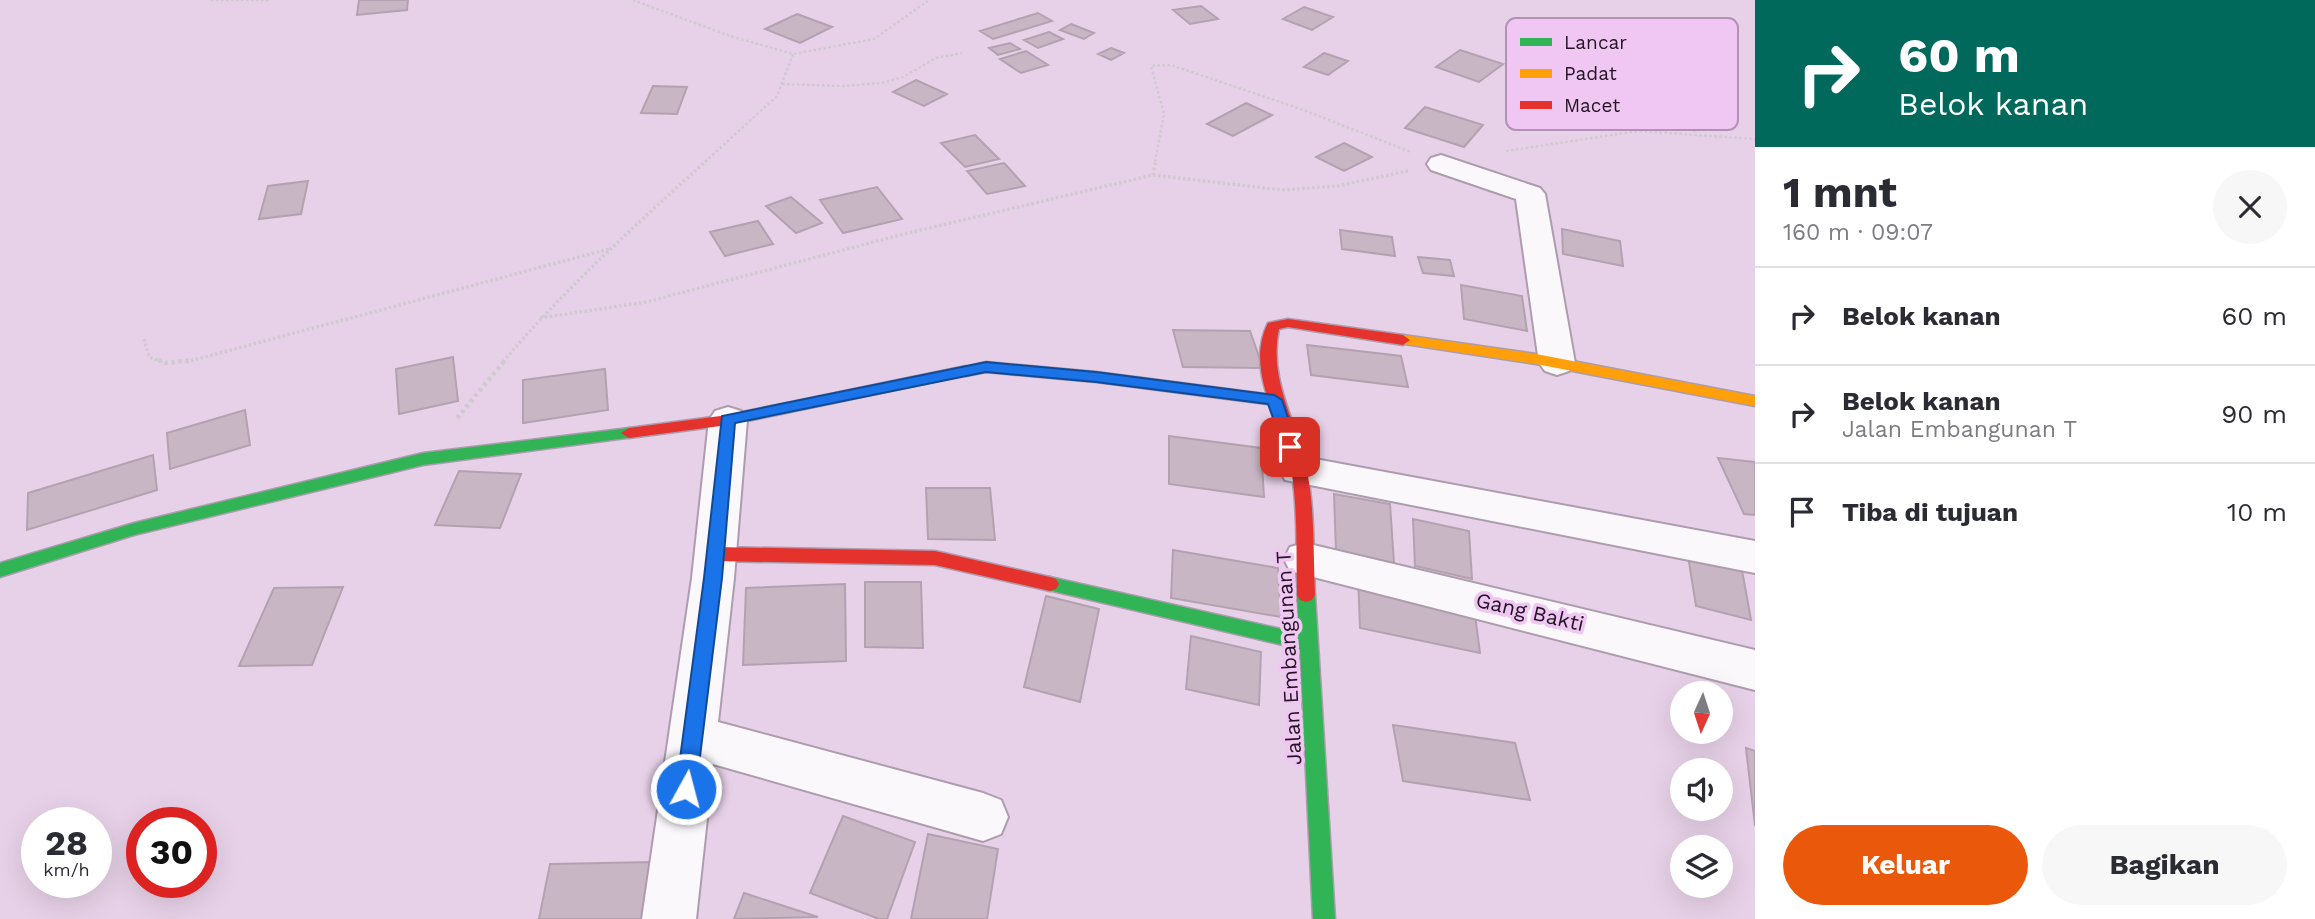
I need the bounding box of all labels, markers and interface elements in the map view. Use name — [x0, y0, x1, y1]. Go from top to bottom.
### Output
legend — [1506, 18, 1738, 130]
text: 60 m — [1898, 26, 2020, 84]
icon: right — [1783, 28, 1874, 119]
text: Lancar — [1564, 31, 1627, 54]
text: Padat — [1564, 62, 1617, 85]
text: Belok kanan — [1898, 85, 2088, 123]
text: Macet — [1564, 94, 1620, 117]
text: 1 mnt — [1783, 168, 1897, 217]
button: close — [2213, 170, 2287, 244]
text: 160 m · 09:07 — [1783, 219, 1933, 246]
icon: right — [1783, 297, 1821, 335]
text: Belok kanan — [1842, 301, 2001, 331]
text: 60 m — [2221, 301, 2287, 331]
text: Belok kanan — [1842, 386, 2001, 416]
icon: right — [1783, 395, 1821, 433]
text: 90 m — [2221, 399, 2287, 429]
text: Jalan Embangunan T — [1842, 416, 2077, 443]
pin — [1260, 417, 1320, 477]
icon: arrive — [1271, 428, 1309, 466]
icon: arrive — [1783, 493, 1821, 531]
text: Tiba di tujuan — [1842, 497, 2018, 527]
text: 10 m — [2227, 497, 2287, 527]
street label: Jalan Embangunan T — [1270, 550, 1307, 766]
street label: Gang Bakti — [1474, 587, 1587, 636]
north arrow — [1670, 681, 1732, 744]
map controls — [1670, 681, 1733, 898]
position arrow — [649, 752, 723, 826]
button: sound — [1670, 758, 1733, 821]
speed limit sign: 30 — [126, 807, 217, 898]
text: 28 — [45, 822, 88, 864]
button: Keluar — [1783, 825, 2028, 905]
button: Bagikan — [2042, 825, 2287, 905]
button: layers — [1670, 835, 1733, 898]
text: km/h — [43, 859, 90, 880]

